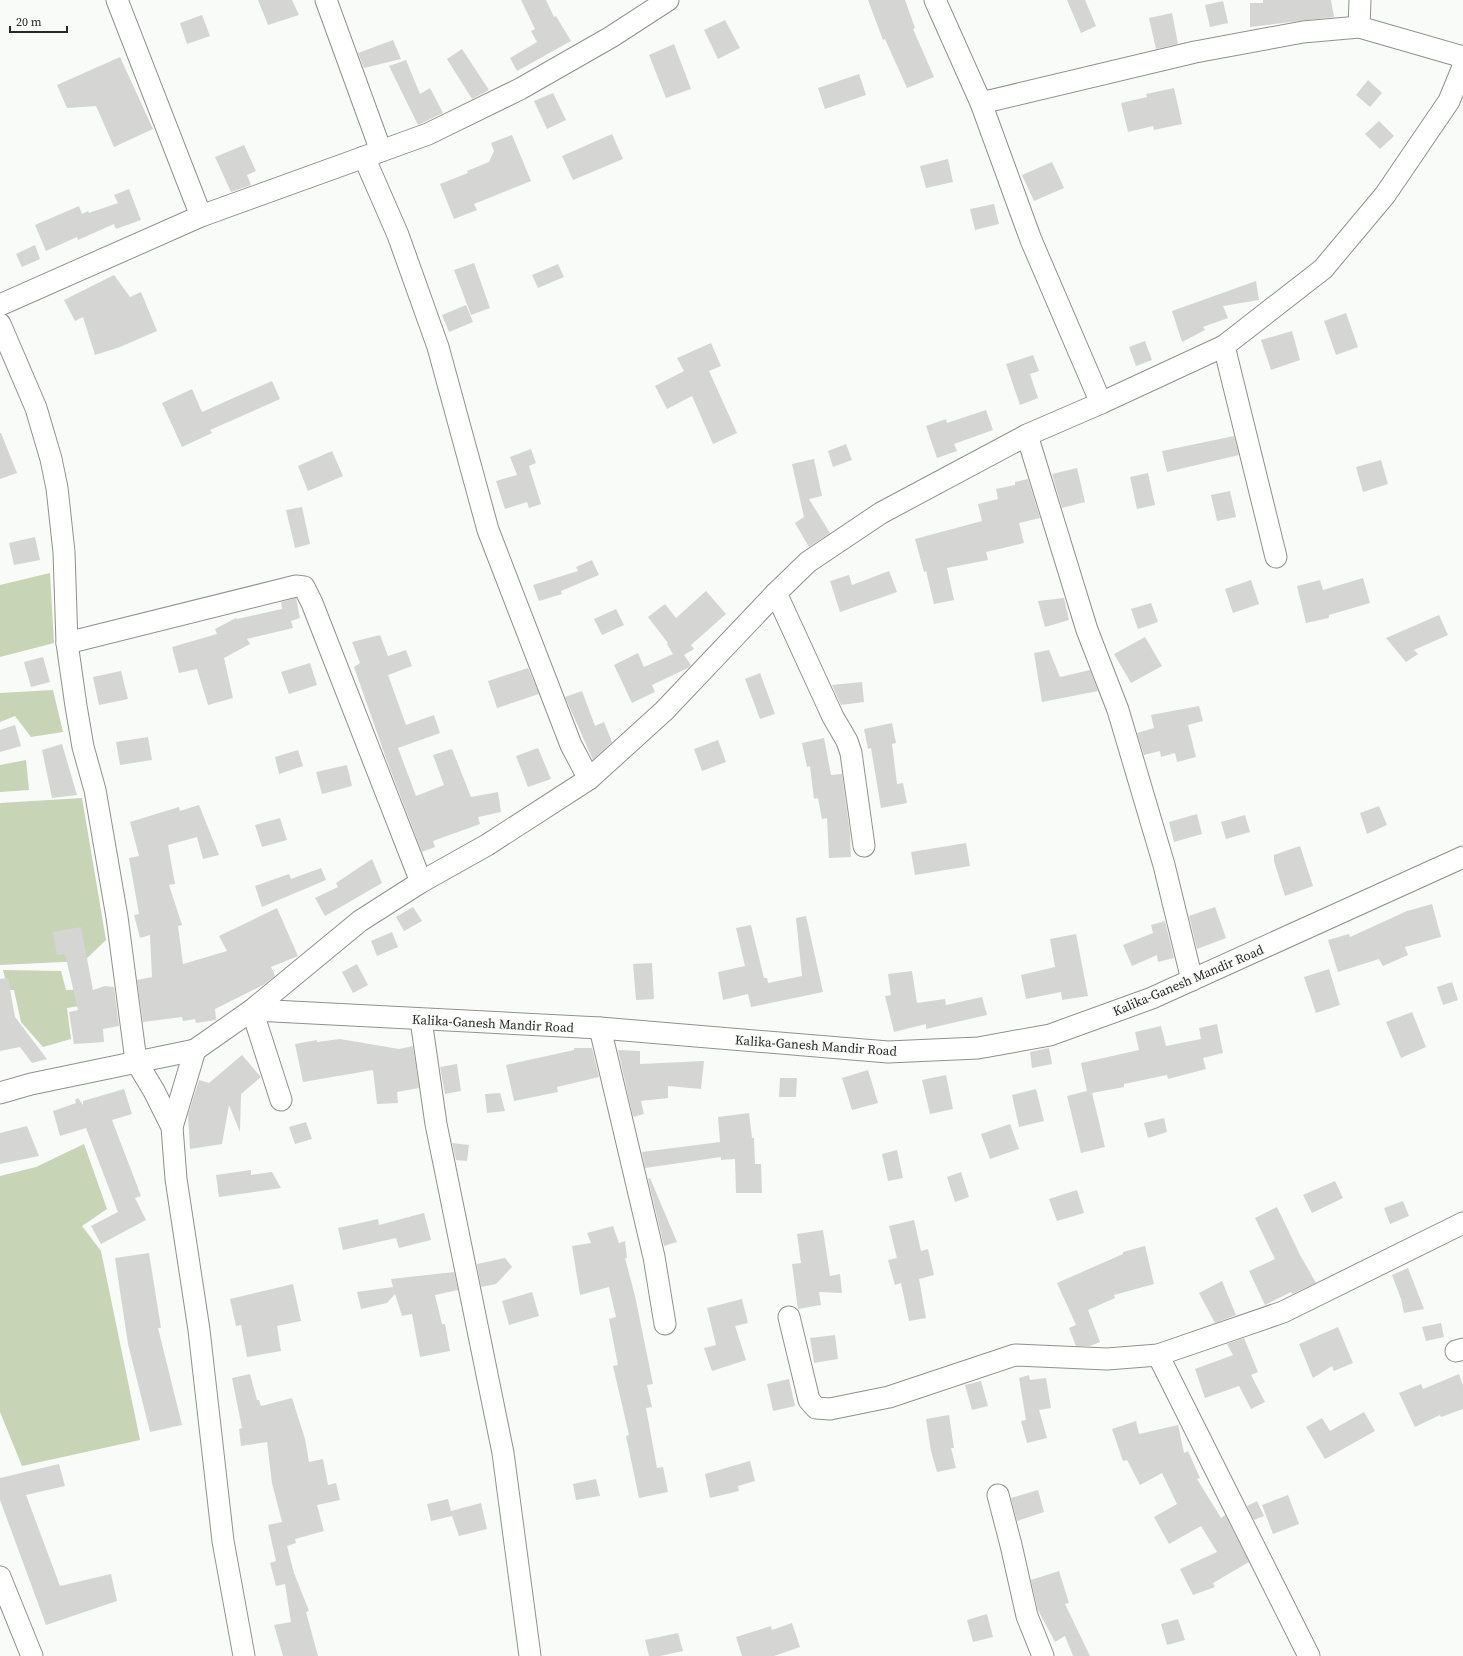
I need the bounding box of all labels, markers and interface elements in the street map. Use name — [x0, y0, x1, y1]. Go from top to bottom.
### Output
scale bar — [10, 8, 67, 34]
text: 20 m — [16, 14, 42, 30]
street label: Kalika-Ganesh Mandir Road — [1110, 941, 1267, 1020]
street label: Kalika-Ganesh Mandir Road — [412, 1011, 575, 1036]
street label: Kalika-Ganesh Mandir Road — [735, 1031, 898, 1060]

